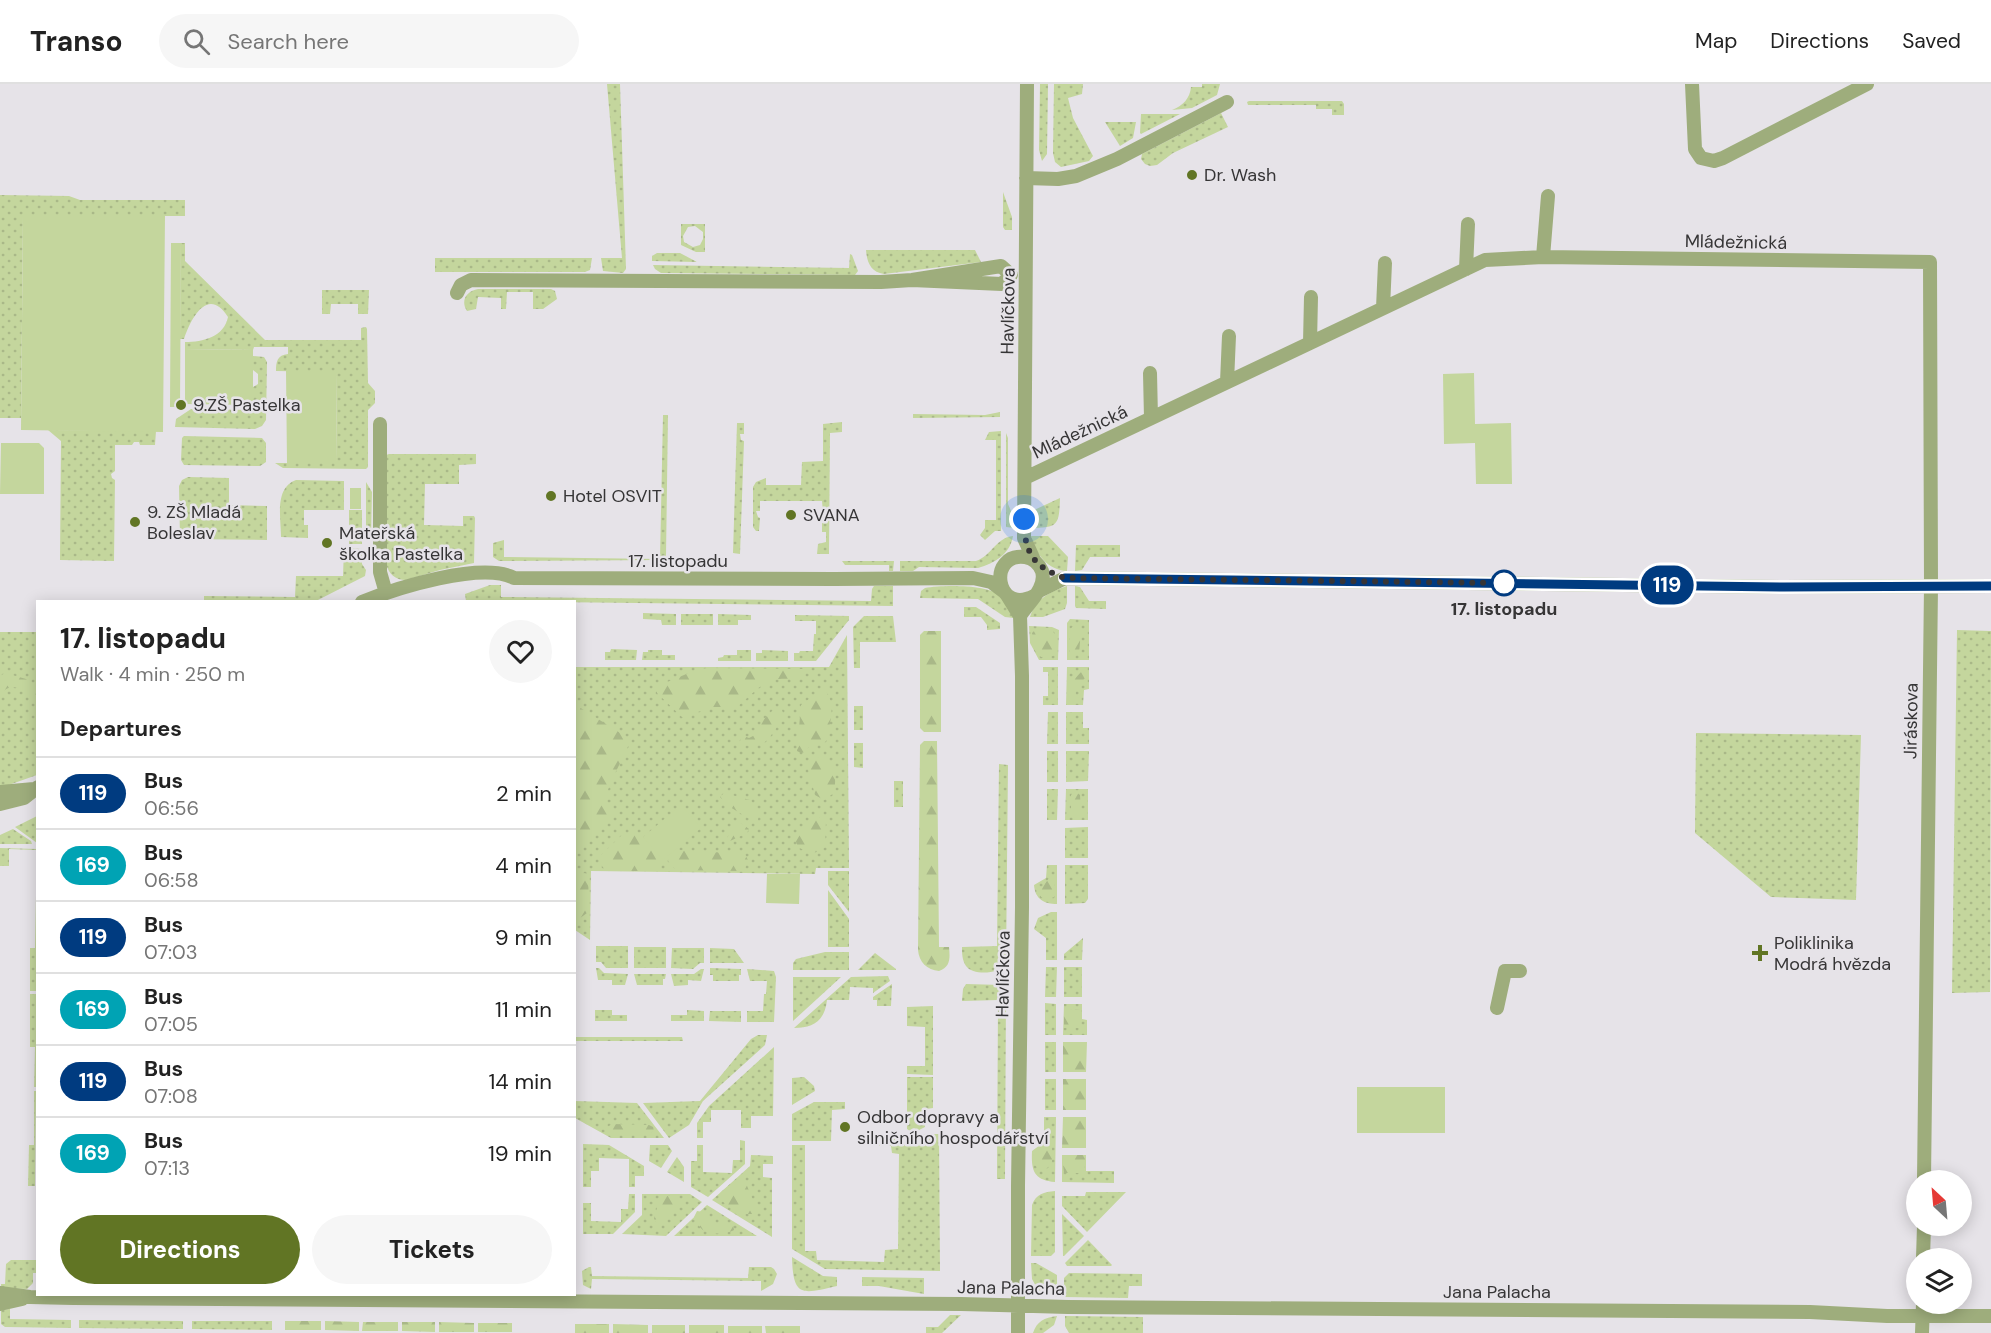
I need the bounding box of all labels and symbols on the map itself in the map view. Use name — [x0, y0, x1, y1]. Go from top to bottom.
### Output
place label: Dr. Wash — [1204, 163, 1276, 187]
marker: Dr. Wash — [1185, 168, 1199, 182]
street label: Mládežnická — [1685, 229, 1787, 255]
street label: Havlíčkova — [995, 267, 1021, 355]
place label: 9.ZŠ Pastelka — [193, 393, 301, 417]
marker: 9.ZŠ Pastelka — [174, 398, 188, 412]
street label: Mládežnická — [1029, 399, 1131, 465]
place label: Hotel OSVIT — [563, 484, 662, 508]
marker: Hotel OSVIT — [544, 489, 558, 503]
place label: 9. ZŠ Mladá Boleslav — [147, 500, 241, 545]
place label: SVANA — [803, 503, 860, 527]
your location — [1009, 504, 1039, 534]
marker: SVANA — [784, 508, 798, 522]
marker: 9. ZŠ Mladá Boleslav — [128, 515, 142, 529]
place label: Mateřská školka Pastelka — [339, 521, 463, 566]
marker: Mateřská školka Pastelka — [320, 536, 334, 550]
street label: 17. listopadu — [628, 549, 728, 573]
line badge: 119 — [1632, 566, 1702, 604]
marker: 17. listopadu — [1491, 570, 1517, 596]
place label: 17. listopadu — [1451, 597, 1557, 621]
street label: Jiráskova — [1898, 683, 1924, 759]
street label: Havlíčkova — [990, 930, 1016, 1018]
place label: Poliklinika Modrá hvězda — [1774, 931, 1891, 976]
marker: Poliklinika Modrá hvězda — [1751, 944, 1769, 962]
place label: Odbor dopravy a silničního hospodářství — [857, 1105, 1048, 1150]
marker: Odbor dopravy a silničního hospodářství — [838, 1120, 852, 1134]
north arrow — [1906, 1170, 1972, 1236]
street label: Jana Palacha — [957, 1275, 1065, 1301]
street label: Jana Palacha — [1443, 1280, 1551, 1304]

